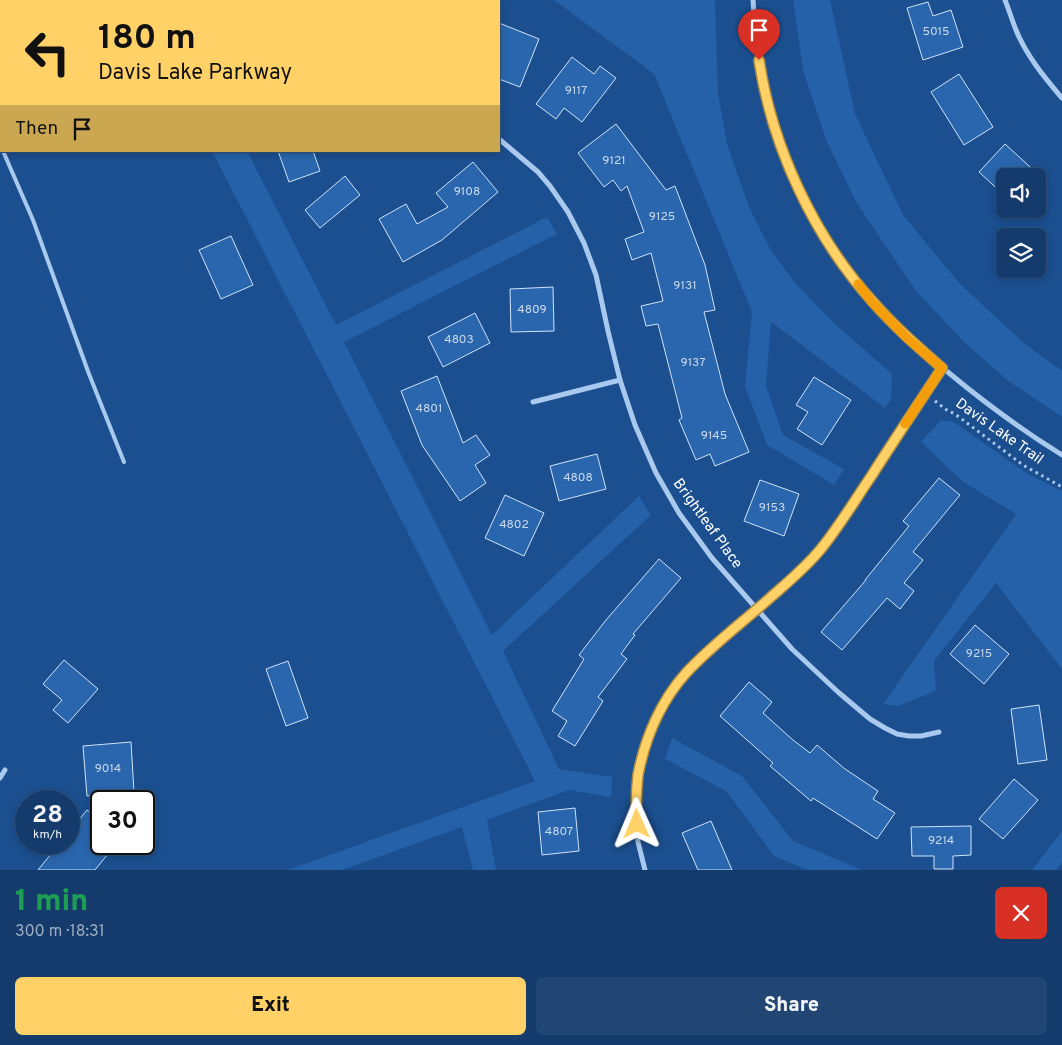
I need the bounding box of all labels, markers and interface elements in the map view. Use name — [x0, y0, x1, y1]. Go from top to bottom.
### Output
pin — [738, 9, 780, 60]
icon: arrive — [745, 16, 773, 44]
text: 180 m — [98, 17, 196, 61]
icon: left — [15, 20, 80, 85]
house number: 5015 — [922, 24, 950, 40]
text: Davis Lake Parkway — [98, 60, 292, 87]
house number: 9117 — [565, 83, 587, 99]
icon: arrive — [68, 115, 96, 143]
text: Then — [15, 117, 58, 141]
house number: 9121 — [602, 153, 626, 169]
map controls — [996, 168, 1046, 278]
button: sound — [996, 168, 1046, 218]
house number: 9108 — [454, 184, 480, 200]
house number: 9125 — [649, 209, 675, 225]
button: layers — [996, 228, 1046, 278]
house number: 9131 — [673, 278, 697, 294]
house number: 4809 — [517, 302, 547, 318]
house number: 4803 — [444, 332, 474, 348]
house number: 9137 — [680, 355, 706, 371]
street label: Davis Lake Trail — [951, 395, 1047, 469]
house number: 4801 — [416, 401, 442, 417]
house number: 9145 — [701, 428, 727, 444]
house number: 4808 — [563, 470, 593, 486]
street label: Brightleaf Place — [668, 475, 746, 573]
house number: 9153 — [759, 500, 785, 516]
house number: 4802 — [499, 517, 529, 533]
house number: 9215 — [966, 646, 992, 662]
house number: 9014 — [95, 761, 121, 777]
speed limit sign: 30 — [90, 790, 155, 855]
position arrow — [610, 797, 662, 849]
text: 28 — [32, 800, 63, 832]
house number: 4807 — [545, 824, 573, 840]
text: km/h — [33, 827, 62, 843]
house number: 9214 — [928, 833, 954, 849]
text: 1 min — [15, 884, 88, 921]
button: close — [995, 887, 1047, 939]
text: 300 m · 18:31 — [15, 922, 105, 942]
button: Exit — [15, 977, 526, 1035]
button: Share — [536, 977, 1047, 1035]

